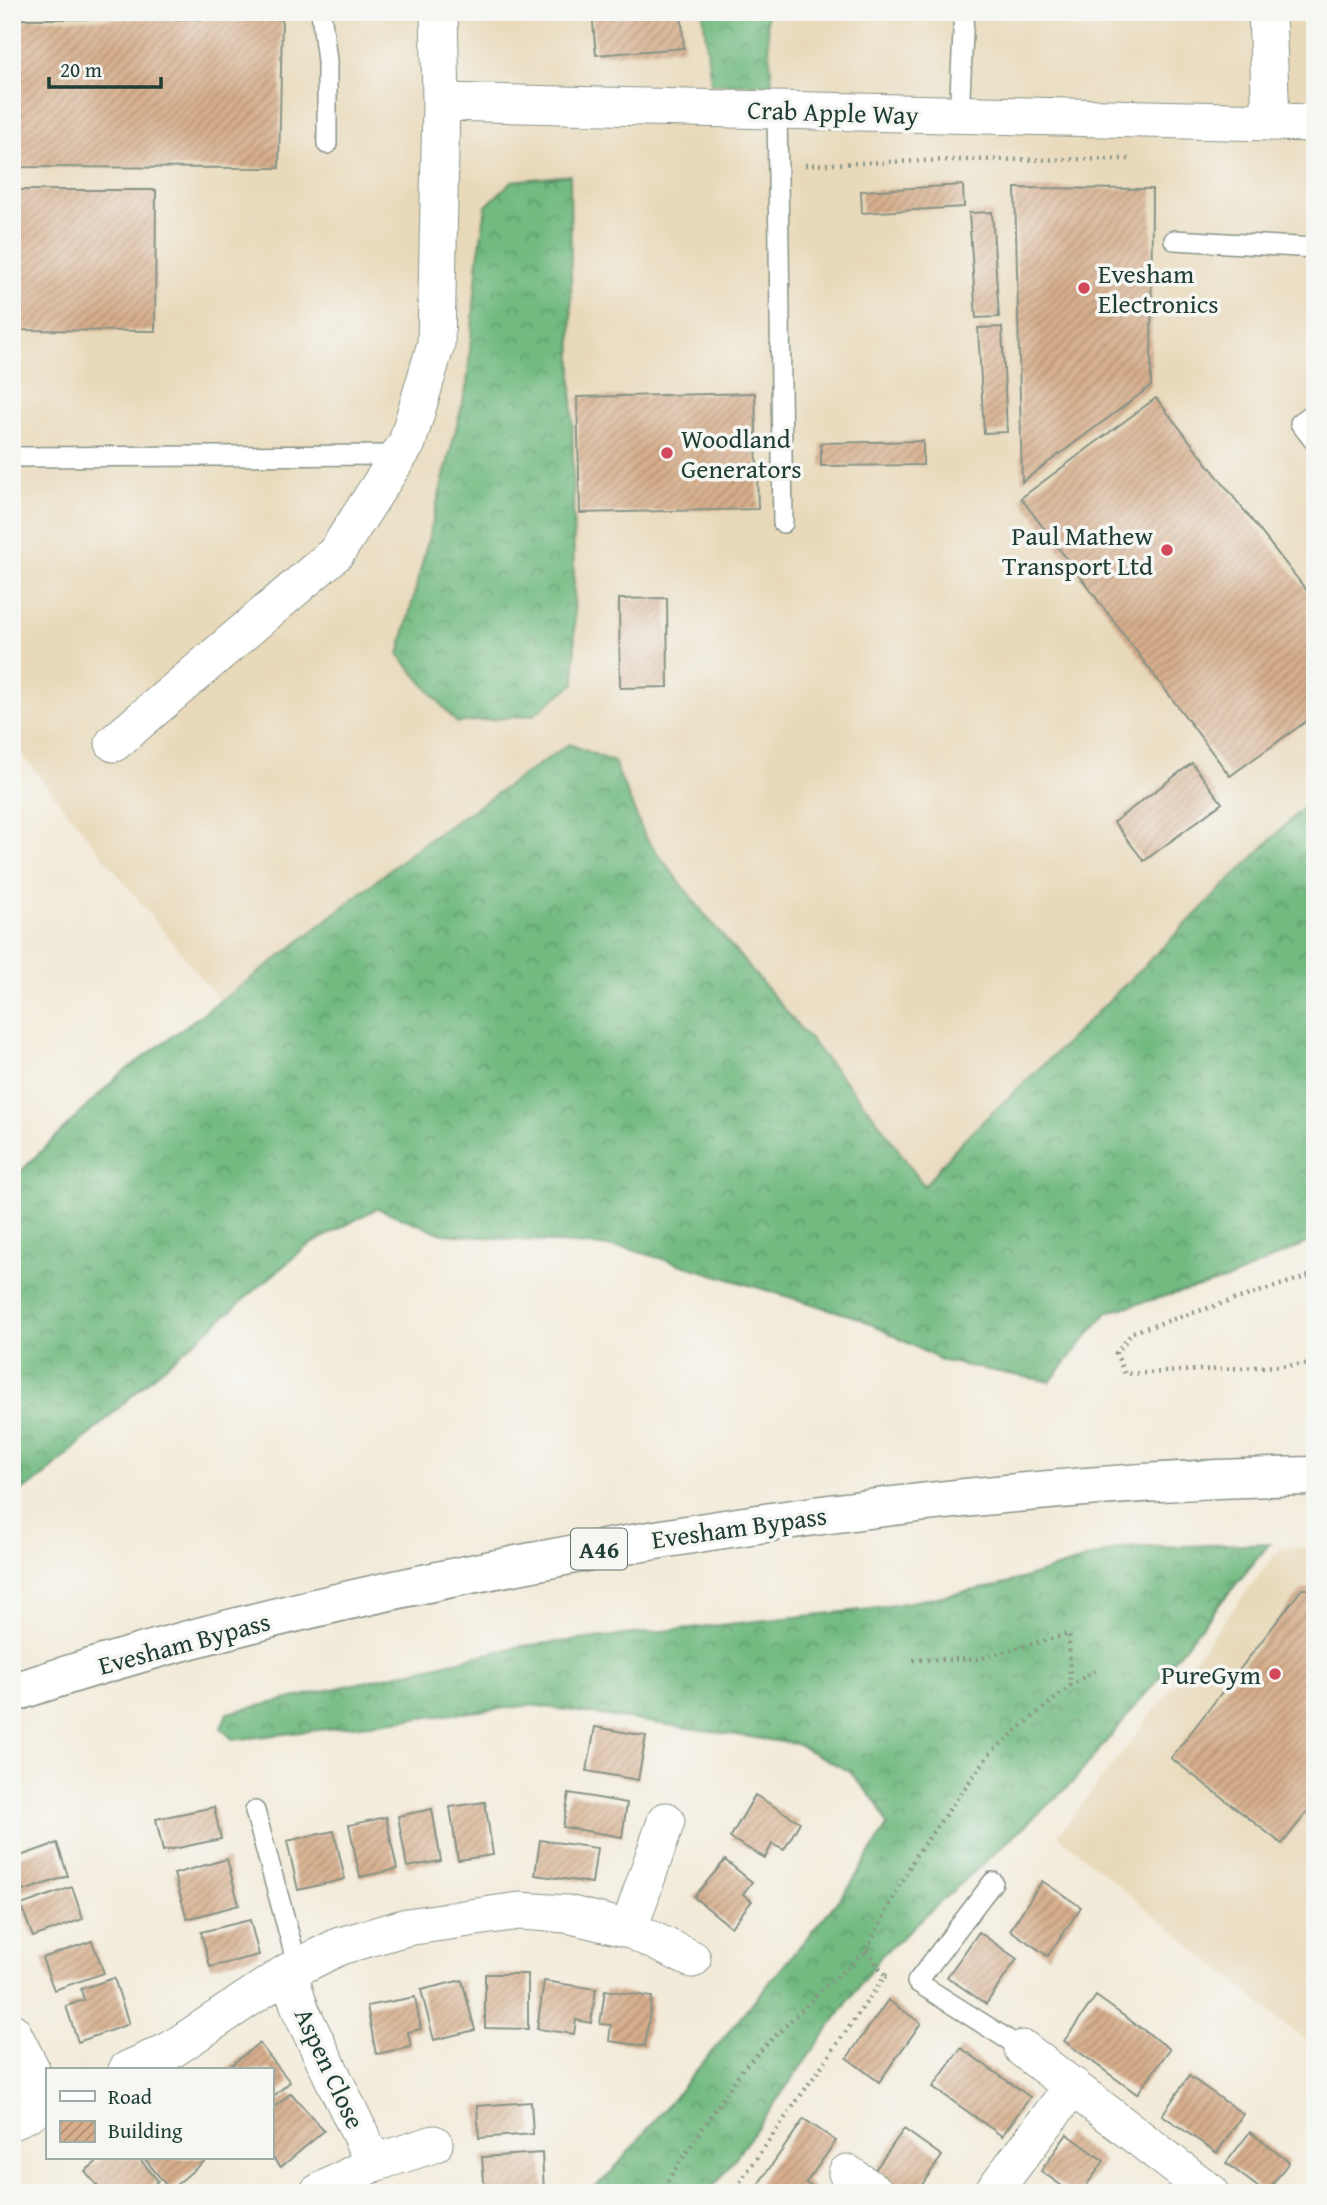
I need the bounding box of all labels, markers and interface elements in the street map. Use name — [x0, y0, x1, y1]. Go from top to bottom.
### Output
scale bar — [49, 46, 161, 90]
text: 20 m — [60, 54, 102, 85]
street label: Crab Apple Way — [747, 90, 919, 134]
place label: Evesham Electronics — [1098, 254, 1219, 323]
marker: Evesham Electronics — [1076, 280, 1092, 296]
place label: Woodland Generators — [681, 419, 802, 488]
marker: Woodland Generators — [659, 445, 675, 461]
place label: Paul Mathew Transport Ltd — [1002, 516, 1154, 585]
marker: Paul Mathew Transport Ltd — [1159, 542, 1175, 558]
street label: Evesham Bypass — [649, 1495, 829, 1559]
road number: A46 — [571, 1528, 627, 1569]
street label: Evesham Bypass — [94, 1601, 274, 1685]
place label: PureGym — [1161, 1655, 1261, 1694]
marker: PureGym — [1267, 1666, 1283, 1682]
street label: Aspen Close — [285, 2001, 375, 2135]
legend — [46, 2068, 273, 2160]
text: Road — [108, 2081, 153, 2112]
text: Building — [108, 2115, 183, 2146]

